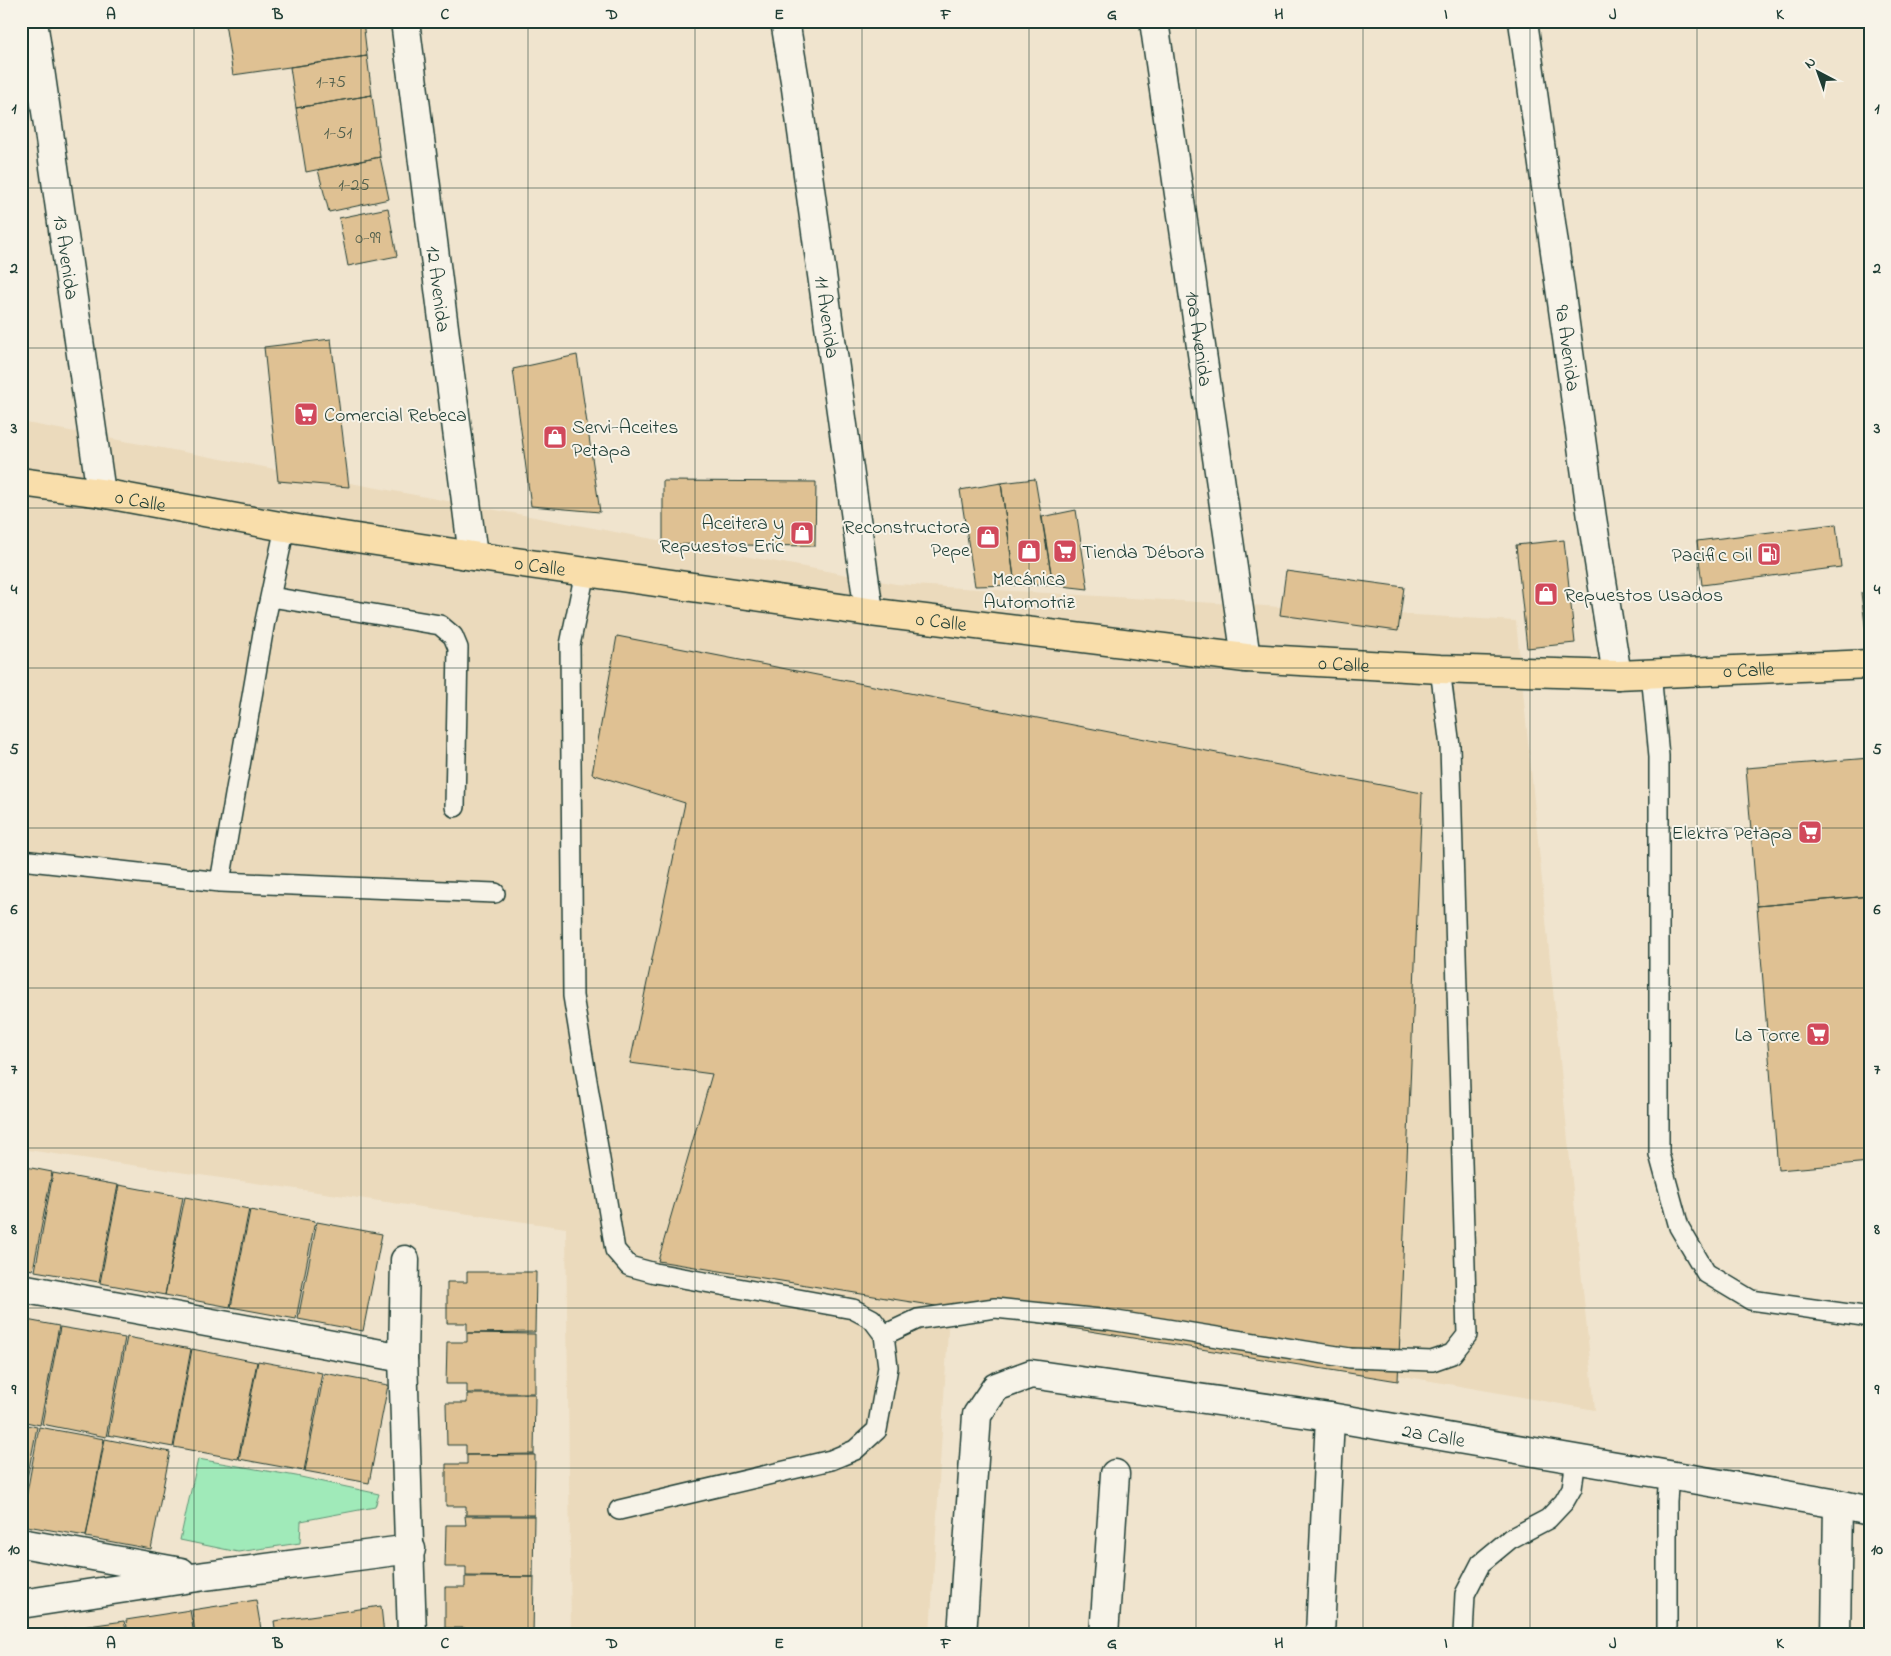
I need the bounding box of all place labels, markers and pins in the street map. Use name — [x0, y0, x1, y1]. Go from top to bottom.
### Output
supermarket icon: Comercial Rebeca — [293, 401, 319, 427]
place label: Comercial Rebeca — [324, 402, 467, 431]
place label: Servi-Aceites Petapa — [572, 414, 678, 466]
shop icon: Servi-Aceites Petapa — [542, 424, 568, 450]
place label: Aceitera y Repuestos Eric — [659, 510, 784, 562]
place label: Reconstructora Pepe — [843, 514, 970, 566]
shop icon: Aceitera y Repuestos Eric — [789, 520, 815, 546]
shop icon: Reconstructora Pepe — [975, 524, 1001, 550]
shop icon: Mecánica Automotriz — [1016, 538, 1042, 564]
supermarket icon: Tienda Débora — [1052, 538, 1078, 564]
place label: Tienda Débora — [1082, 539, 1205, 568]
fuel station icon: Pacific Oil — [1756, 541, 1782, 567]
place label: Pacific Oil — [1671, 542, 1752, 571]
place label: Mecánica Automotriz — [983, 566, 1075, 618]
shop icon: Repuestos Usados — [1533, 581, 1559, 607]
place label: Repuestos Usados — [1564, 582, 1723, 611]
supermarket icon: Elektra Petapa — [1797, 819, 1823, 845]
place label: Elektra Petapa — [1672, 820, 1792, 849]
supermarket icon: La Torre — [1805, 1021, 1831, 1047]
place label: La Torre — [1734, 1022, 1800, 1051]

